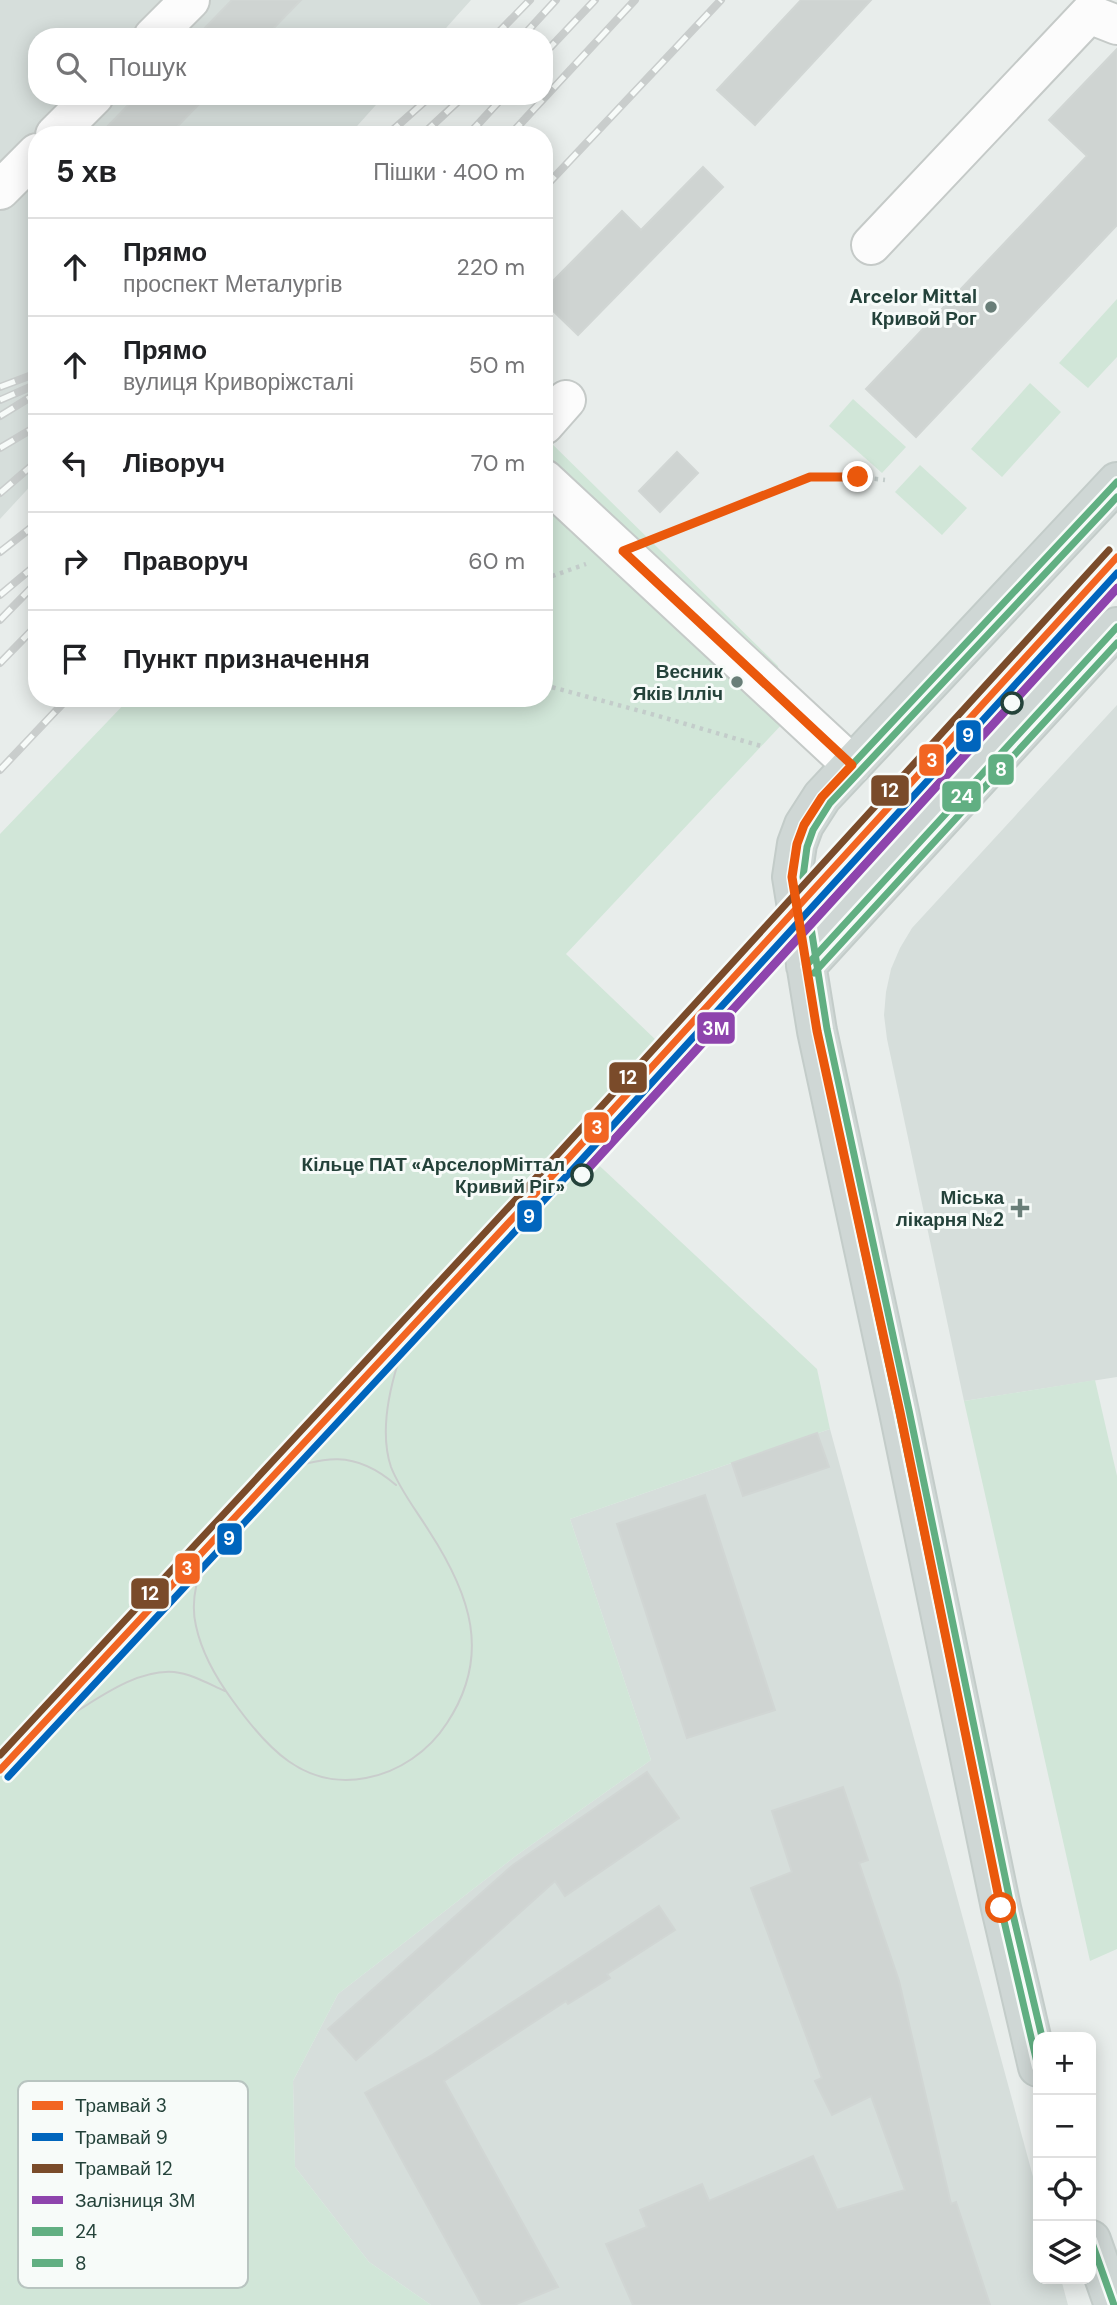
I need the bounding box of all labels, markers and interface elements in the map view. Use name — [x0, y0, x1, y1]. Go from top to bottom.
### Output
search box — [28, 28, 553, 105]
icon: search — [52, 48, 90, 86]
text: Пошук — [108, 50, 186, 84]
text: 5 хв — [56, 152, 117, 191]
text: Пішки · 400 m — [373, 157, 525, 187]
text: Прямо — [123, 235, 207, 269]
icon: ahead — [56, 248, 94, 286]
text: 220 m — [456, 252, 525, 282]
text: проспект Металургів — [123, 269, 342, 299]
place label: Arcelor Mittal Кривой Рог — [849, 284, 977, 331]
marker: Arcelor Mittal Кривой Рог — [983, 299, 999, 315]
text: Прямо — [123, 333, 207, 367]
icon: ahead — [56, 346, 94, 384]
text: 50 m — [469, 350, 525, 380]
text: вулиця Криворіжсталі — [123, 367, 354, 397]
icon: left — [56, 444, 94, 482]
text: Ліворуч — [123, 446, 225, 480]
text: 70 m — [471, 448, 525, 478]
route end — [842, 461, 873, 492]
icon: right — [56, 542, 94, 580]
text: Праворуч — [123, 544, 249, 578]
text: 60 m — [468, 546, 525, 576]
icon: arrive — [56, 640, 94, 678]
text: Пункт призначення — [123, 642, 370, 676]
place label: Весник Яків Ілліч — [633, 659, 723, 706]
marker: Весник Яків Ілліч — [729, 674, 745, 690]
unlabelled marker — [1001, 692, 1023, 714]
line badge: 9 — [955, 719, 982, 753]
text: 9 — [962, 723, 974, 748]
line badge: 3 — [918, 743, 945, 777]
text: 3 — [926, 748, 938, 773]
line badge: 8 — [987, 753, 1015, 786]
text: 8 — [995, 757, 1007, 782]
line badge: 12 — [870, 774, 910, 807]
text: 12 — [881, 778, 899, 803]
line badge: 24 — [941, 780, 982, 813]
text: 24 — [950, 784, 974, 809]
line badge: 3М — [696, 1011, 736, 1045]
text: 3М — [702, 1016, 730, 1041]
line badge: 12 — [608, 1061, 648, 1094]
text: 12 — [619, 1065, 637, 1090]
line badge: 3 — [583, 1111, 610, 1144]
text: 3 — [591, 1115, 603, 1140]
place label: Кільце ПАТ «АрселорМіттал Кривий Ріг» — [302, 1152, 565, 1199]
marker: Кільце ПАТ «АрселорМіттал Кривий Ріг» — [571, 1164, 593, 1186]
place label: Міська лікарня №2 — [896, 1185, 1004, 1232]
marker: Міська лікарня №2 — [1010, 1198, 1030, 1218]
line badge: 9 — [516, 1199, 543, 1233]
text: 9 — [523, 1204, 535, 1229]
line badge: 9 — [216, 1522, 243, 1556]
text: 9 — [223, 1526, 235, 1551]
line badge: 3 — [174, 1552, 201, 1585]
text: 3 — [181, 1556, 193, 1581]
line badge: 12 — [130, 1577, 170, 1610]
text: 12 — [141, 1581, 159, 1606]
route start — [985, 1892, 1016, 1923]
map controls — [1033, 2032, 1096, 2284]
button: + — [1033, 2032, 1096, 2095]
legend — [18, 2081, 248, 2288]
text: Трамвай 3 — [75, 2093, 167, 2118]
button: − — [1033, 2095, 1096, 2158]
text: Трамвай 9 — [75, 2125, 168, 2150]
text: Трамвай 12 — [75, 2156, 173, 2181]
button: locate — [1033, 2158, 1096, 2221]
text: Залізниця 3М — [75, 2188, 195, 2213]
text: 24 — [75, 2219, 97, 2244]
button: layers — [1033, 2221, 1096, 2284]
text: 8 — [75, 2251, 87, 2276]

